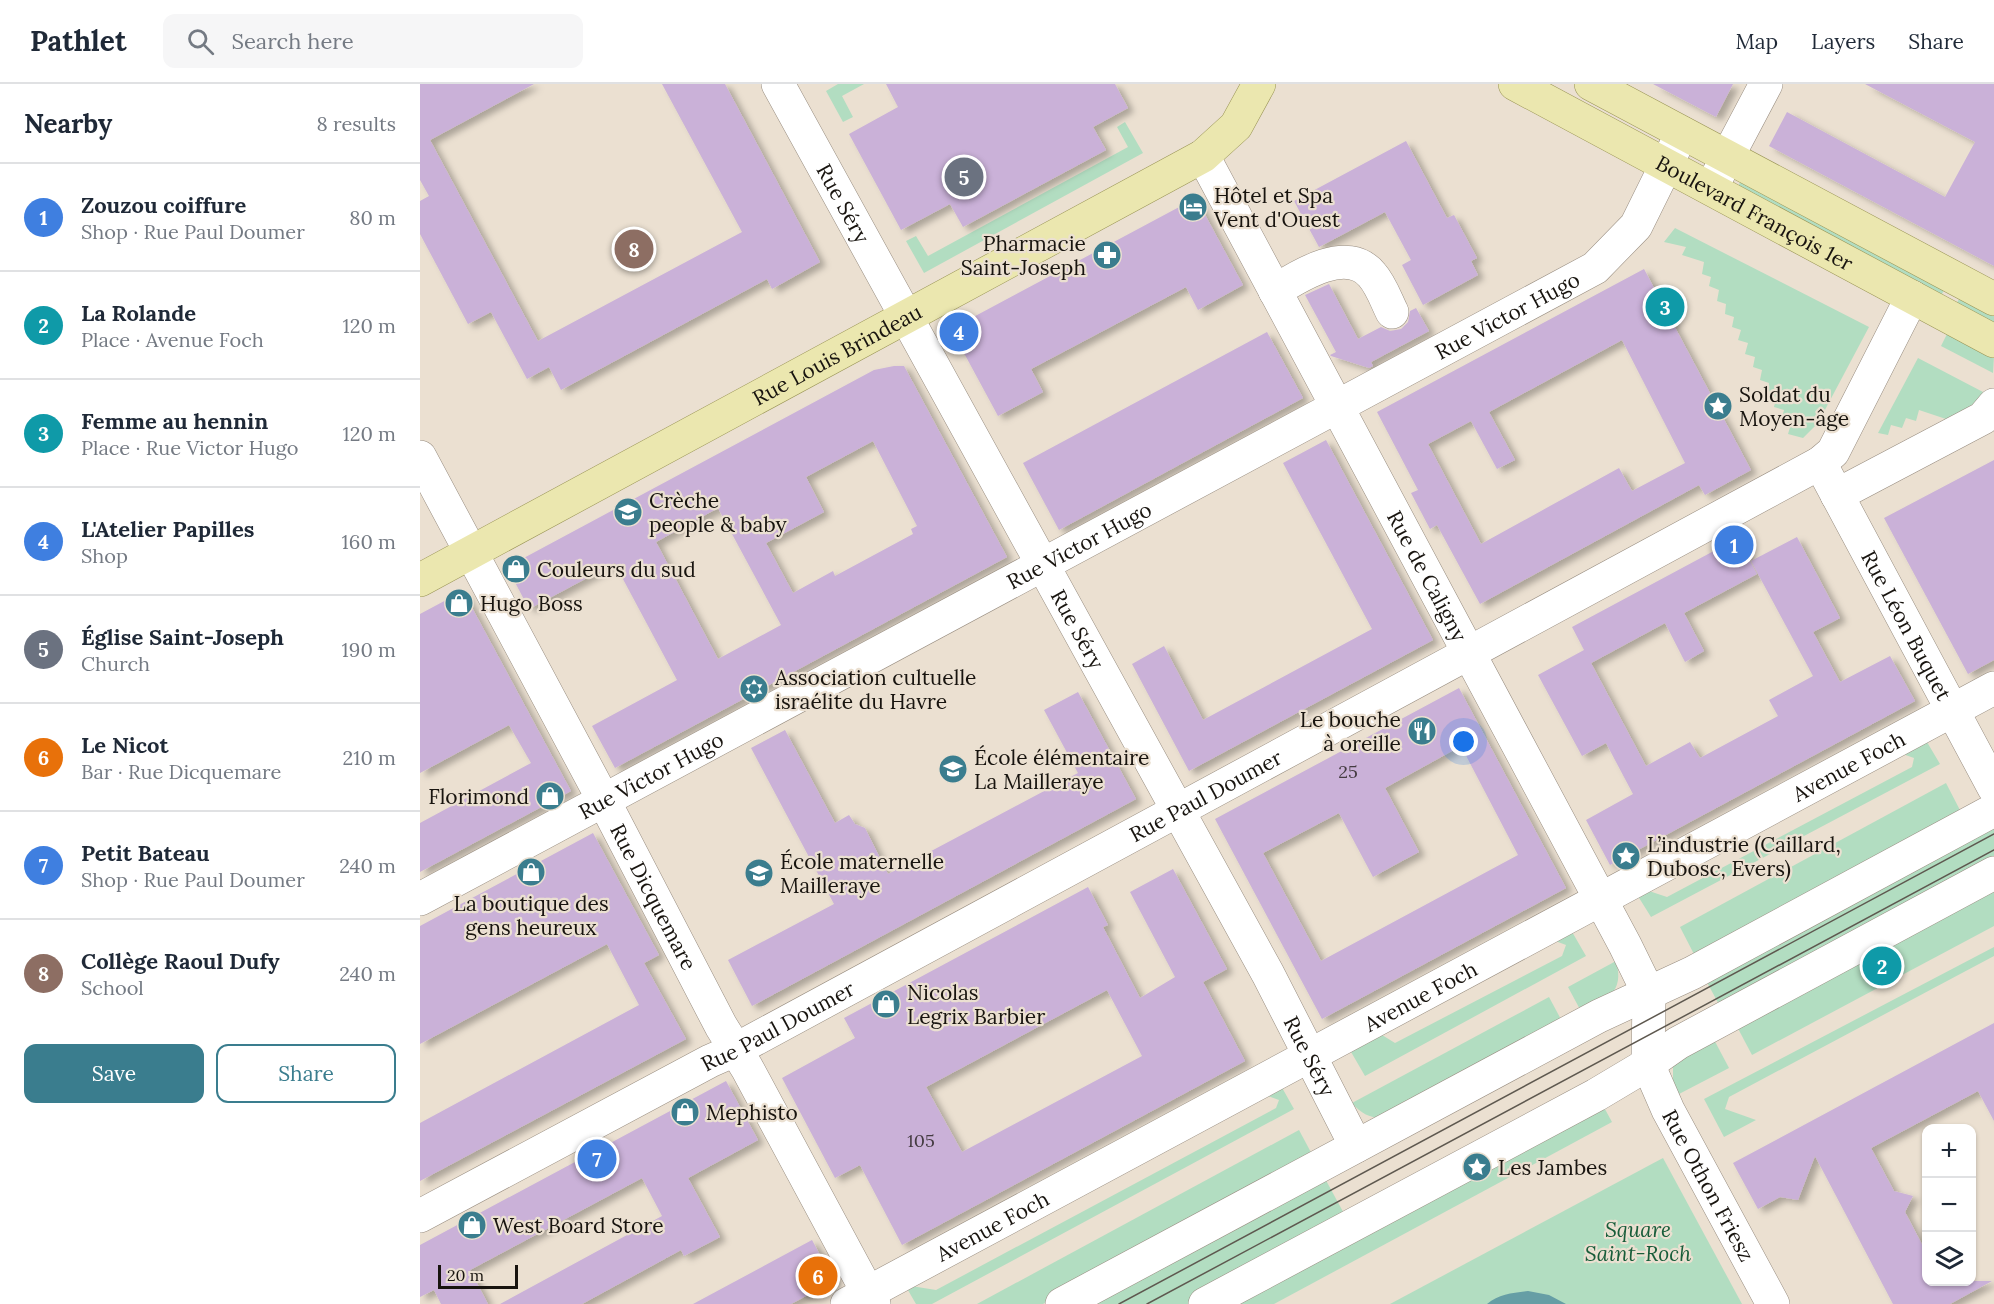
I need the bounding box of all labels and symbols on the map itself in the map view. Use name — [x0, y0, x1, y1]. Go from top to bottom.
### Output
street label: Boulevard François 1er — [1651, 149, 1858, 276]
pin: 5 — [944, 154, 984, 200]
street label: Rue Séry — [811, 159, 876, 248]
place label: Hôtel et Spa Vent d'Ouest — [1213, 182, 1341, 233]
hotel icon: Hôtel et Spa Vent d'Ouest — [1177, 191, 1209, 223]
pin: 8 — [614, 226, 654, 272]
place label: Pharmacie Saint-Joseph — [961, 230, 1086, 281]
pharmacy icon: Pharmacie Saint-Joseph — [1091, 239, 1123, 271]
street label: Rue Victor Hugo — [1430, 265, 1584, 365]
pin: 3 — [1646, 284, 1684, 330]
street label: Rue Louis Brindeau — [747, 298, 926, 411]
pin: 4 — [940, 310, 978, 354]
place label: Soldat du Moyen-âge — [1739, 381, 1849, 432]
place icon: Soldat du Moyen-âge — [1702, 390, 1734, 422]
place label: Crèche people & baby — [649, 487, 787, 538]
street label: Rue Victor Hugo — [1002, 495, 1156, 595]
school or university icon: Crèche people & baby — [612, 496, 644, 528]
street label: Rue de Caligny — [1381, 506, 1474, 646]
pin: 1 — [1714, 522, 1754, 568]
street label: Rue Léon Buquet — [1856, 546, 1958, 706]
shop icon: Couleurs du sud — [500, 553, 532, 585]
place label: Couleurs du sud — [537, 556, 696, 583]
street label: Rue Séry — [1045, 584, 1111, 673]
shop icon: Hugo Boss — [443, 587, 475, 619]
place label: Hugo Boss — [480, 590, 583, 617]
place label: Association cultuelle israélite du Havre — [774, 664, 977, 715]
synagogue icon: Association cultuelle israélite du Havre — [738, 673, 770, 705]
place label: Le bouche à oreille — [1300, 706, 1401, 757]
restaurant icon: Le bouche à oreille — [1406, 715, 1438, 747]
street label: Rue Victor Hugo — [574, 725, 728, 825]
street label: Avenue Foch — [1787, 725, 1910, 808]
your location — [1449, 727, 1478, 756]
street label: Rue Paul Doumer — [1124, 743, 1286, 848]
place label: École élémentaire La Mailleraye — [974, 744, 1149, 795]
school or university icon: École élémentaire La Mailleraye — [937, 753, 969, 785]
house number: 25 — [1338, 760, 1358, 783]
shop icon: Florimond — [534, 780, 566, 812]
place label: Florimond — [428, 783, 529, 810]
street label: Rue Dicquemare — [605, 819, 703, 975]
place label: L’industrie (Caillard, Dubosc, Evers) — [1647, 831, 1841, 882]
place icon: L’industrie (Caillard, Dubosc, Evers) — [1610, 840, 1642, 872]
place label: École maternelle Mailleraye — [780, 848, 944, 899]
shop icon: La boutique des gens heureux — [515, 856, 547, 888]
school or university icon: École maternelle Mailleraye — [743, 857, 775, 889]
place label: La boutique des gens heureux — [453, 890, 609, 941]
pin: 2 — [1862, 944, 1902, 988]
street label: Avenue Foch — [1359, 955, 1482, 1038]
street label: Rue Paul Doumer — [696, 975, 859, 1077]
place label: Nicolas Legrix Barbier — [907, 979, 1045, 1030]
shop icon: Nicolas Legrix Barbier — [870, 988, 902, 1020]
street label: Rue Séry — [1278, 1011, 1342, 1101]
shop icon: Mephisto — [669, 1096, 701, 1128]
place label: Mephisto — [706, 1099, 798, 1126]
street label: Rue Othon Friesz — [1657, 1105, 1761, 1266]
house number: 105 — [907, 1129, 935, 1152]
pin: 7 — [578, 1136, 616, 1182]
place icon: Les Jambes — [1461, 1151, 1493, 1183]
place label: Les Jambes — [1498, 1154, 1607, 1181]
street label: Avenue Foch — [930, 1185, 1053, 1268]
shop icon: West Board Store — [456, 1209, 488, 1241]
place label: West Board Store — [493, 1212, 664, 1239]
park label: Square Saint-Roch — [1585, 1216, 1691, 1267]
pin: 6 — [798, 1254, 838, 1298]
scale bar — [438, 1262, 518, 1290]

